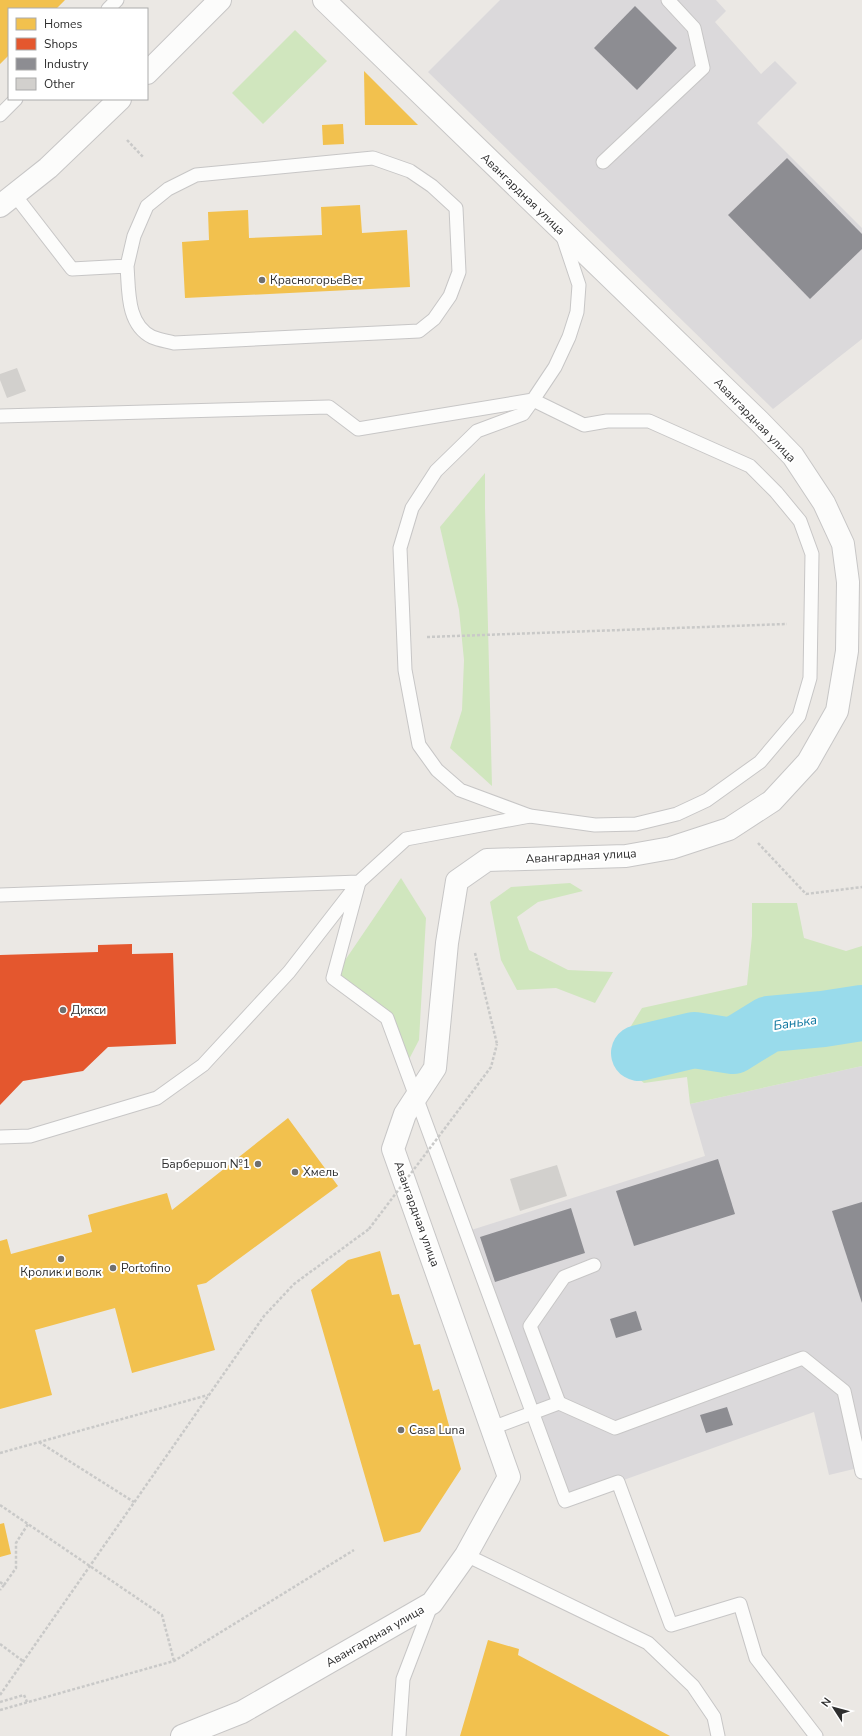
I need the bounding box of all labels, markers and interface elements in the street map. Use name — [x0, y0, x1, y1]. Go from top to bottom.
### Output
legend — [8, 8, 148, 100]
text: Homes — [44, 16, 82, 32]
text: Shops — [44, 36, 78, 52]
text: Industry — [44, 56, 89, 72]
text: Other — [44, 76, 76, 92]
street label: Авангардная улица — [477, 150, 569, 238]
place label: КрасногорьеВет — [270, 272, 363, 288]
marker: КрасногорьеВет — [257, 275, 267, 285]
street label: Авангардная улица — [711, 374, 799, 466]
street label: Авангардная улица — [525, 845, 637, 867]
place label: Дикси — [71, 1002, 106, 1018]
marker: Дикси — [58, 1005, 68, 1015]
water label: Банька — [772, 1011, 818, 1035]
place label: Барбершоп №1 — [161, 1156, 250, 1172]
marker: Барбершоп №1 — [253, 1159, 263, 1169]
street label: Авангардная улица — [390, 1159, 444, 1269]
place label: Хмель — [303, 1164, 339, 1180]
marker: Хмель — [290, 1167, 300, 1177]
marker: Кролик и волк — [56, 1254, 66, 1264]
place label: Portofino — [121, 1260, 171, 1276]
marker: Portofino — [108, 1263, 118, 1273]
place label: Кролик и волк — [20, 1264, 102, 1280]
place label: Casa Luna — [409, 1422, 465, 1438]
marker: Casa Luna — [396, 1425, 406, 1435]
street label: Авангардная улица — [323, 1601, 427, 1671]
north arrow — [814, 1688, 854, 1728]
text: N — [818, 1695, 835, 1710]

